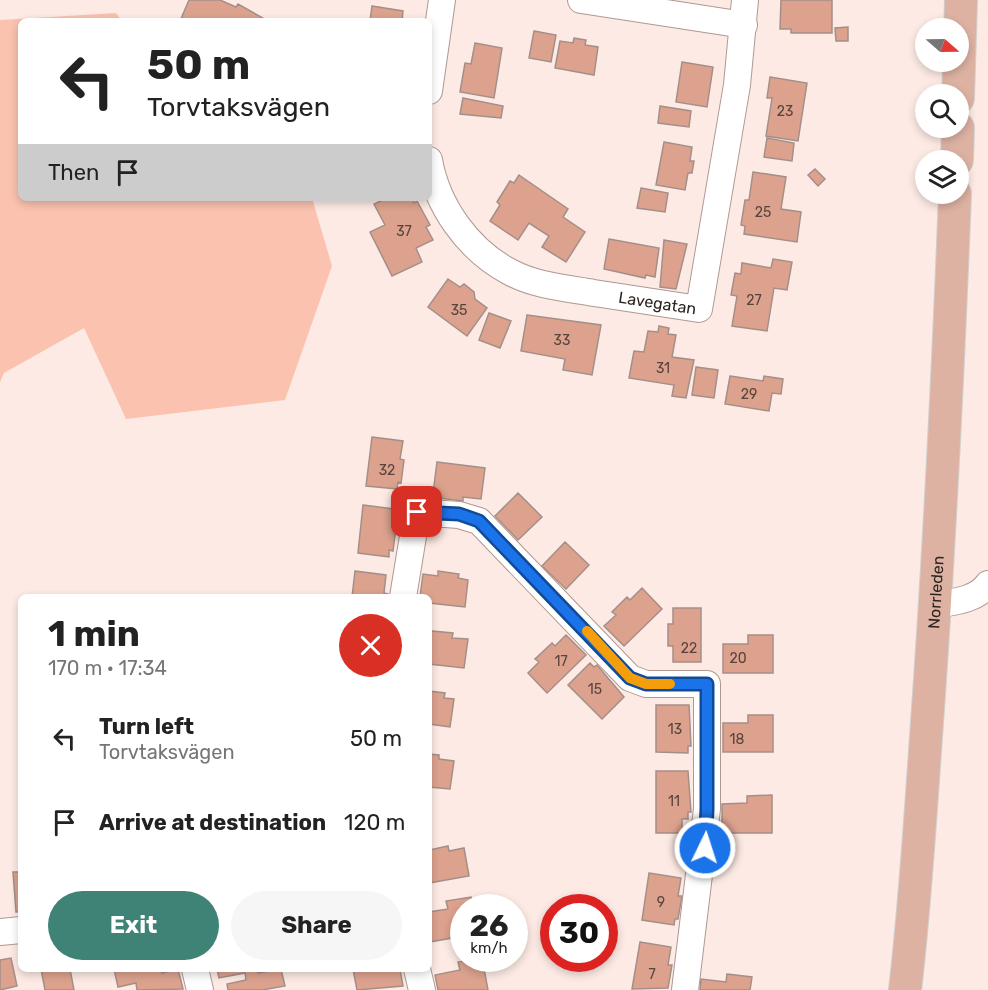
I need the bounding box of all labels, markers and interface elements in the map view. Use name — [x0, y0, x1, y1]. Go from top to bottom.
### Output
north arrow — [915, 18, 969, 72]
map controls — [915, 18, 969, 204]
text: 50 m — [147, 40, 250, 90]
icon: left — [48, 42, 126, 120]
button: search — [915, 84, 969, 138]
text: Torvtaksvägen — [147, 91, 330, 123]
house number: 23 — [777, 103, 793, 120]
button: layers — [915, 150, 969, 204]
icon: arrive — [111, 156, 144, 189]
text: Then — [48, 159, 99, 186]
house number: 25 — [755, 204, 771, 221]
house number: 37 — [396, 223, 412, 240]
street label: Lavegatan — [617, 287, 698, 318]
house number: 27 — [746, 292, 762, 309]
house number: 35 — [451, 302, 467, 319]
house number: 33 — [554, 332, 570, 349]
house number: 31 — [656, 360, 670, 377]
house number: 29 — [741, 386, 757, 403]
house number: 32 — [379, 462, 395, 479]
pin — [391, 486, 442, 537]
icon: arrive — [400, 495, 433, 528]
street label: Norrleden — [924, 555, 947, 630]
text: 1 min — [48, 612, 140, 655]
button: close — [339, 614, 402, 677]
house number: 22 — [681, 640, 697, 657]
house number: 20 — [729, 650, 747, 667]
house number: 17 — [554, 653, 568, 670]
text: 170 m · 17:34 — [48, 656, 167, 680]
house number: 15 — [588, 681, 602, 698]
text: Turn left — [99, 713, 194, 740]
house number: 13 — [668, 721, 682, 738]
icon: left — [48, 722, 81, 755]
text: 50 m — [350, 725, 402, 752]
house number: 18 — [730, 731, 745, 748]
text: Torvtaksvägen — [99, 740, 235, 764]
house number: 11 — [668, 793, 680, 810]
icon: arrive — [48, 806, 81, 839]
text: Arrive at destination — [99, 809, 326, 836]
text: 120 m — [344, 809, 405, 836]
position arrow — [673, 816, 737, 880]
button: Exit — [48, 891, 219, 960]
button: Share — [231, 891, 402, 960]
speed limit sign: 30 — [540, 894, 618, 972]
house number: 9 — [657, 894, 665, 911]
text: 26 — [469, 908, 509, 944]
text: km/h — [470, 939, 508, 957]
house number: 7 — [648, 966, 656, 983]

